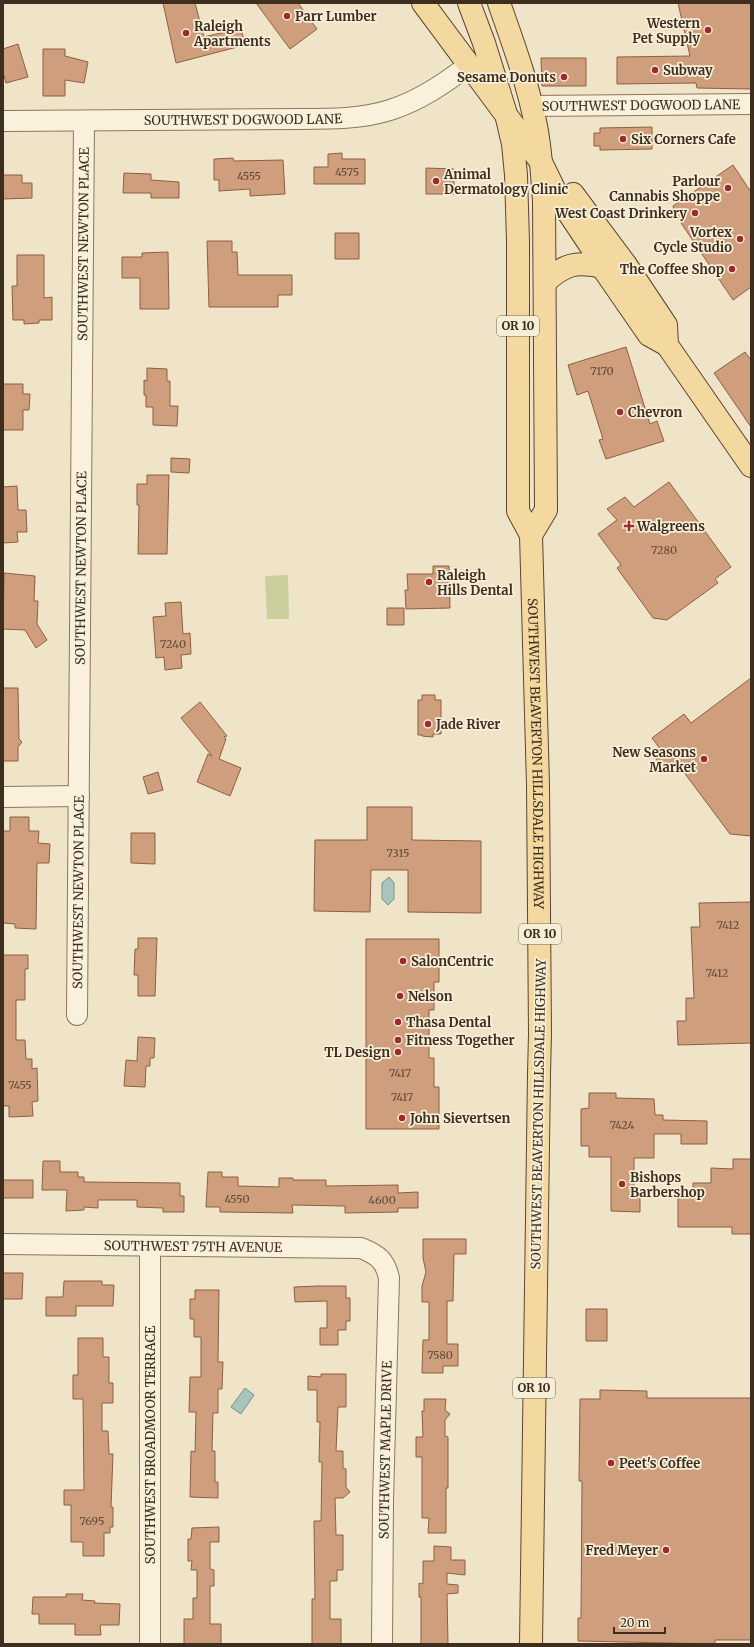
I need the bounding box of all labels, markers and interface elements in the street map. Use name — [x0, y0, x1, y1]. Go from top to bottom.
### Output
place label: Parr Lumber — [295, 8, 377, 25]
marker: Parr Lumber — [282, 11, 292, 21]
place label: Western Pet Supply — [632, 15, 700, 47]
place label: Raleigh Apartments — [193, 18, 271, 50]
marker: Western Pet Supply — [703, 25, 713, 35]
marker: Raleigh Apartments — [181, 28, 191, 38]
place label: Subway — [663, 62, 713, 79]
marker: Subway — [650, 65, 660, 75]
place label: Sesame Donuts — [457, 69, 556, 86]
marker: Sesame Donuts — [559, 72, 569, 82]
street label: SOUTHWEST DOGWOOD LANE — [542, 96, 741, 115]
street label: SOUTHWEST DOGWOOD LANE — [144, 110, 343, 129]
place label: Six Corners Cafe — [631, 131, 736, 148]
marker: Six Corners Cafe — [618, 134, 628, 144]
street label: SOUTHWEST NEWTON PLACE — [74, 146, 93, 341]
house number: 4575 — [335, 165, 359, 179]
place label: Animal Dermatology Clinic — [443, 166, 569, 198]
house number: 4555 — [237, 169, 261, 183]
place label: Parlour Cannabis Shoppe — [609, 173, 720, 205]
marker: Animal Dermatology Clinic — [431, 176, 441, 186]
marker: Parlour Cannabis Shoppe — [723, 183, 733, 193]
place label: West Coast Drinkery — [554, 205, 687, 222]
marker: West Coast Drinkery — [690, 208, 700, 218]
place label: Vortex Cycle Studio — [654, 224, 732, 256]
marker: Vortex Cycle Studio — [735, 234, 745, 244]
place label: The Coffee Shop — [620, 261, 724, 278]
marker: The Coffee Shop — [727, 264, 737, 274]
road number: OR 10 — [497, 316, 539, 336]
house number: 7170 — [590, 364, 614, 378]
place label: Chevron — [628, 404, 682, 421]
marker: Chevron — [615, 407, 625, 417]
street label: SOUTHWEST NEWTON PLACE — [72, 470, 90, 665]
place label: Walgreens — [636, 518, 705, 535]
marker: Walgreens — [624, 521, 634, 531]
house number: 7280 — [651, 543, 677, 557]
place label: Raleigh Hills Dental — [437, 567, 513, 599]
marker: Raleigh Hills Dental — [424, 577, 434, 587]
street label: SOUTHWEST BEAVERTON HILLSDALE HIGHWAY — [524, 598, 547, 910]
house number: 7240 — [160, 637, 186, 651]
place label: Jade River — [435, 716, 500, 733]
marker: Jade River — [423, 719, 433, 729]
place label: New Seasons Market — [612, 744, 697, 776]
marker: New Seasons Market — [699, 754, 709, 764]
street label: SOUTHWEST NEWTON PLACE — [69, 794, 88, 989]
house number: 7315 — [387, 846, 409, 860]
house number: 7412 — [717, 918, 739, 932]
road number: OR 10 — [519, 924, 561, 944]
place label: SalonCentric — [411, 953, 494, 970]
marker: SalonCentric — [398, 956, 408, 966]
street label: SOUTHWEST BEAVERTON HILLSDALE HIGHWAY — [527, 958, 550, 1270]
house number: 7412 — [706, 966, 728, 980]
place label: Nelson — [408, 988, 453, 1005]
marker: Nelson — [395, 991, 405, 1001]
place label: Thasa Dental — [406, 1014, 491, 1031]
marker: Thasa Dental — [393, 1017, 403, 1027]
place label: Fitness Together — [406, 1032, 514, 1049]
marker: Fitness Together — [393, 1035, 403, 1045]
place label: TL Design — [324, 1044, 390, 1061]
marker: TL Design — [393, 1047, 403, 1057]
house number: 7417 — [389, 1066, 411, 1080]
house number: 7455 — [8, 1078, 32, 1092]
house number: 7417 — [391, 1090, 413, 1104]
place label: John Sievertsen — [409, 1110, 510, 1127]
marker: John Sievertsen — [397, 1113, 407, 1123]
house number: 7424 — [610, 1118, 634, 1132]
place label: Bishops Barbershop — [630, 1169, 705, 1201]
marker: Bishops Barbershop — [617, 1179, 627, 1189]
house number: 4550 — [225, 1192, 250, 1206]
house number: 4600 — [368, 1193, 396, 1207]
street label: SOUTHWEST 75TH AVENUE — [104, 1237, 283, 1256]
street label: SOUTHWEST BROADMOOR TERRACE — [142, 1325, 159, 1564]
house number: 7580 — [427, 1348, 453, 1362]
street label: SOUTHWEST MAPLE DRIVE — [375, 1360, 396, 1539]
road number: OR 10 — [513, 1378, 555, 1398]
place label: Peet's Coffee — [619, 1455, 700, 1472]
marker: Peet's Coffee — [606, 1458, 616, 1468]
house number: 7695 — [80, 1514, 104, 1528]
place label: Fred Meyer — [585, 1542, 658, 1559]
marker: Fred Meyer — [661, 1545, 671, 1555]
scale bar — [614, 1609, 665, 1635]
text: 20 m — [620, 1615, 649, 1630]

